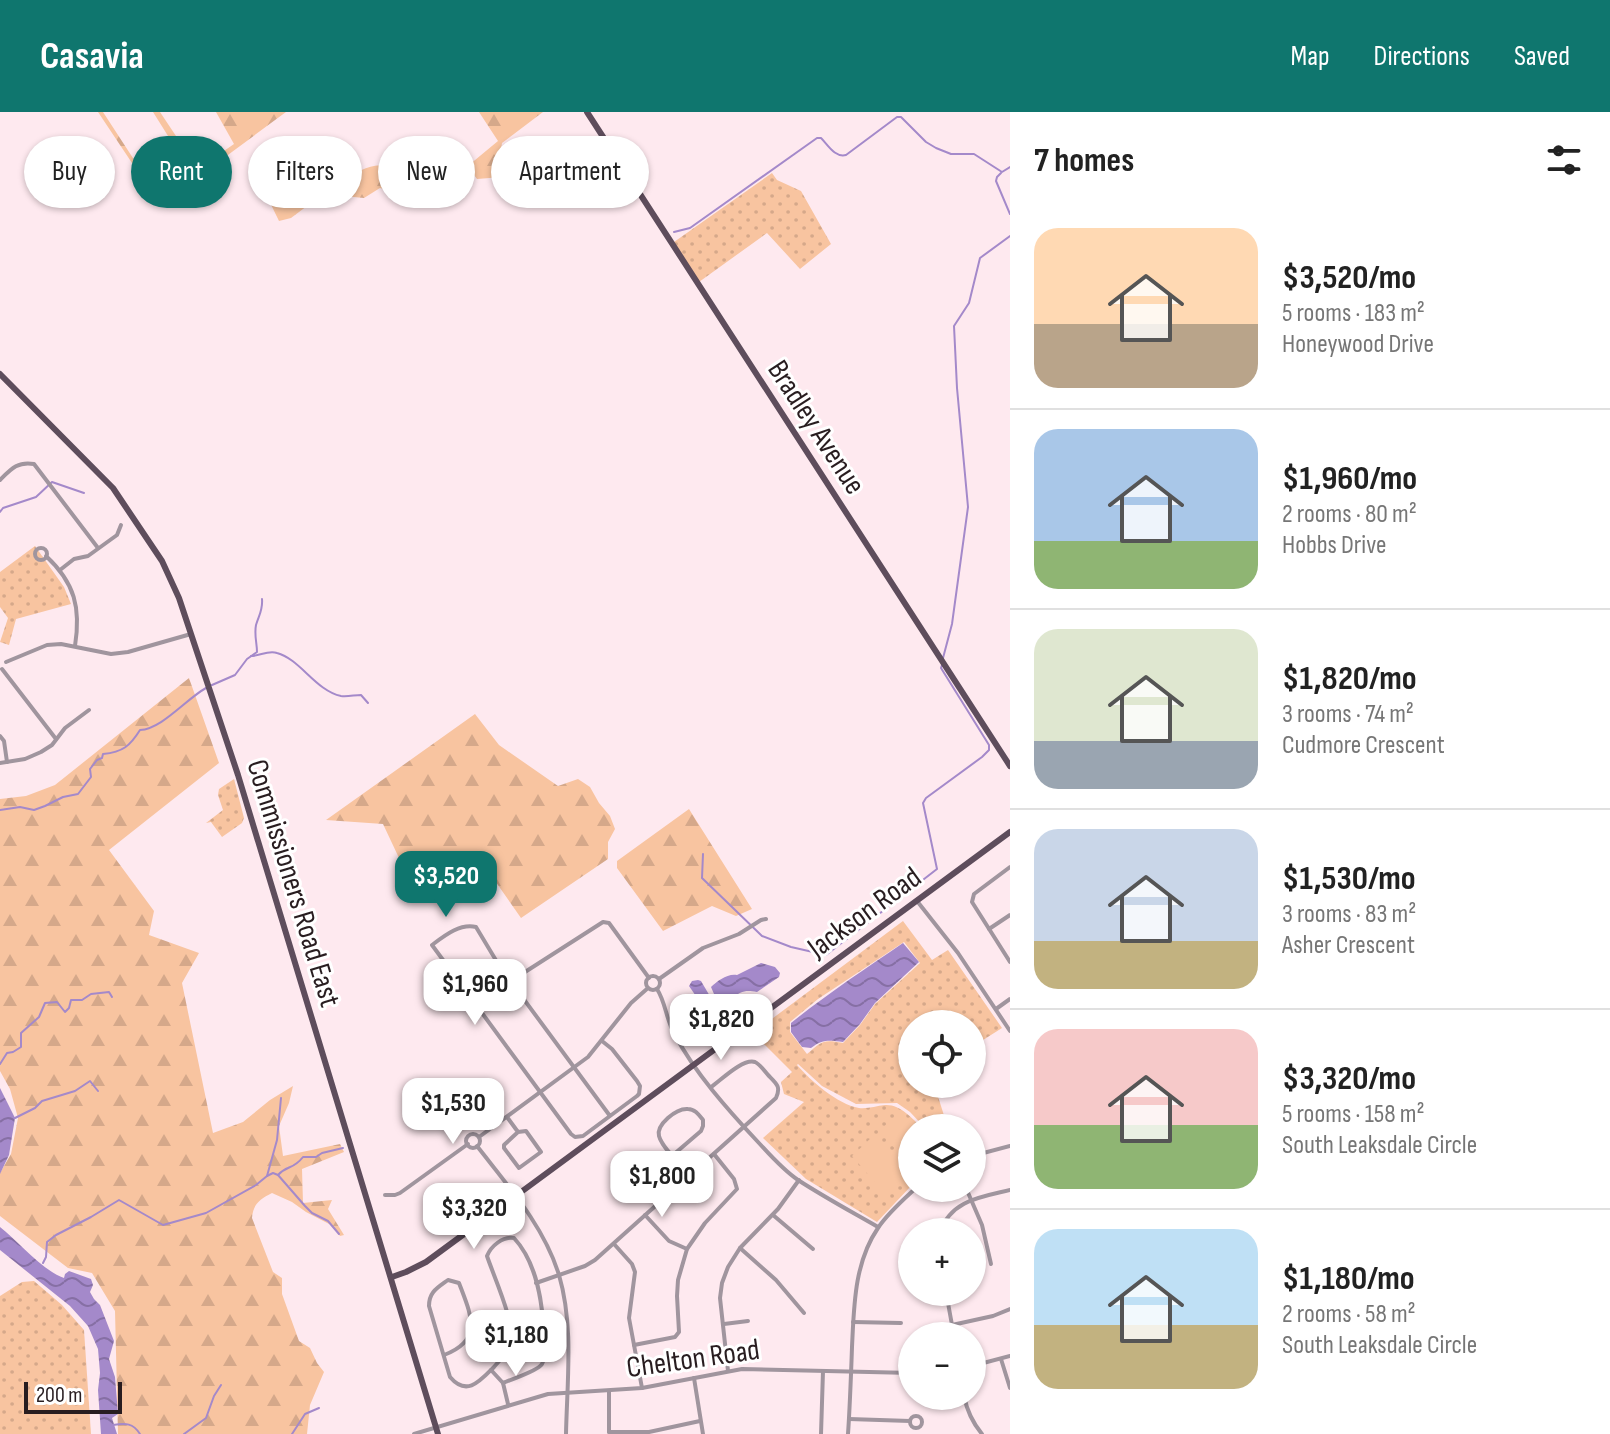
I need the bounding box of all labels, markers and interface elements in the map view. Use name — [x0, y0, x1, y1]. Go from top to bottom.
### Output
text: Casavia — [40, 34, 144, 79]
text: Map — [1291, 40, 1330, 73]
text: Directions — [1374, 40, 1470, 73]
text: Saved — [1514, 40, 1570, 73]
chip: Buy — [24, 136, 115, 208]
chip: Rent — [131, 136, 232, 208]
chip: Filters — [248, 136, 362, 208]
chip: New — [378, 136, 475, 208]
chip: Apartment — [491, 136, 649, 208]
icon: filters — [1542, 138, 1586, 182]
text: 7 homes — [1034, 140, 1134, 181]
text: $3,520/mo — [1282, 257, 1416, 298]
icon: home — [1098, 260, 1194, 356]
text: 5 rooms · 183 m² — [1282, 298, 1425, 329]
text: Honeywood Drive — [1282, 329, 1434, 360]
street label: Bradley Avenue — [759, 354, 873, 501]
text: $1,960/mo — [1282, 458, 1417, 499]
icon: home — [1098, 461, 1194, 557]
text: 2 rooms · 80 m² — [1282, 499, 1417, 530]
text: Hobbs Drive — [1282, 530, 1386, 561]
text: $1,820/mo — [1282, 658, 1417, 699]
icon: home — [1098, 661, 1194, 757]
text: 3 rooms · 74 m² — [1282, 699, 1414, 730]
text: Cudmore Crescent — [1282, 730, 1445, 761]
street label: Commissioners Road East — [238, 755, 348, 1011]
pin: $3,520 — [381, 851, 511, 919]
text: $1,530/mo — [1282, 858, 1416, 899]
street label: Jackson Road — [800, 860, 928, 967]
text: $3,520 — [413, 861, 479, 892]
icon: home — [1098, 861, 1194, 957]
text: 3 rooms · 83 m² — [1282, 899, 1416, 930]
text: Asher Crescent — [1282, 930, 1415, 961]
pin: $1,960 — [410, 959, 540, 1027]
text: $1,960 — [442, 969, 508, 1000]
pin: $1,820 — [656, 994, 786, 1062]
text: $1,820 — [688, 1004, 754, 1035]
map controls — [898, 1010, 986, 1410]
button: locate — [898, 1010, 986, 1098]
text: $3,320/mo — [1282, 1058, 1416, 1099]
icon: home — [1098, 1061, 1194, 1157]
pin: $1,530 — [388, 1078, 518, 1146]
text: $1,530 — [420, 1088, 486, 1119]
text: 5 rooms · 158 m² — [1282, 1099, 1425, 1130]
button: layers — [898, 1114, 986, 1202]
text: South Leaksdale Circle — [1282, 1130, 1477, 1161]
pin: $1,800 — [597, 1151, 727, 1219]
text: $1,800 — [628, 1161, 696, 1192]
pin: $3,320 — [409, 1183, 539, 1251]
text: $3,320 — [441, 1193, 507, 1224]
button: + — [898, 1218, 986, 1306]
text: $1,180/mo — [1282, 1258, 1415, 1299]
icon: home — [1098, 1261, 1194, 1357]
text: 2 rooms · 58 m² — [1282, 1299, 1416, 1330]
pin: $1,180 — [451, 1310, 581, 1378]
text: $1,180 — [483, 1320, 549, 1351]
button: − — [898, 1322, 986, 1410]
text: South Leaksdale Circle — [1282, 1330, 1477, 1361]
street label: Chelton Road — [624, 1332, 762, 1386]
scale bar — [24, 1378, 122, 1414]
text: 200 m — [36, 1382, 82, 1409]

